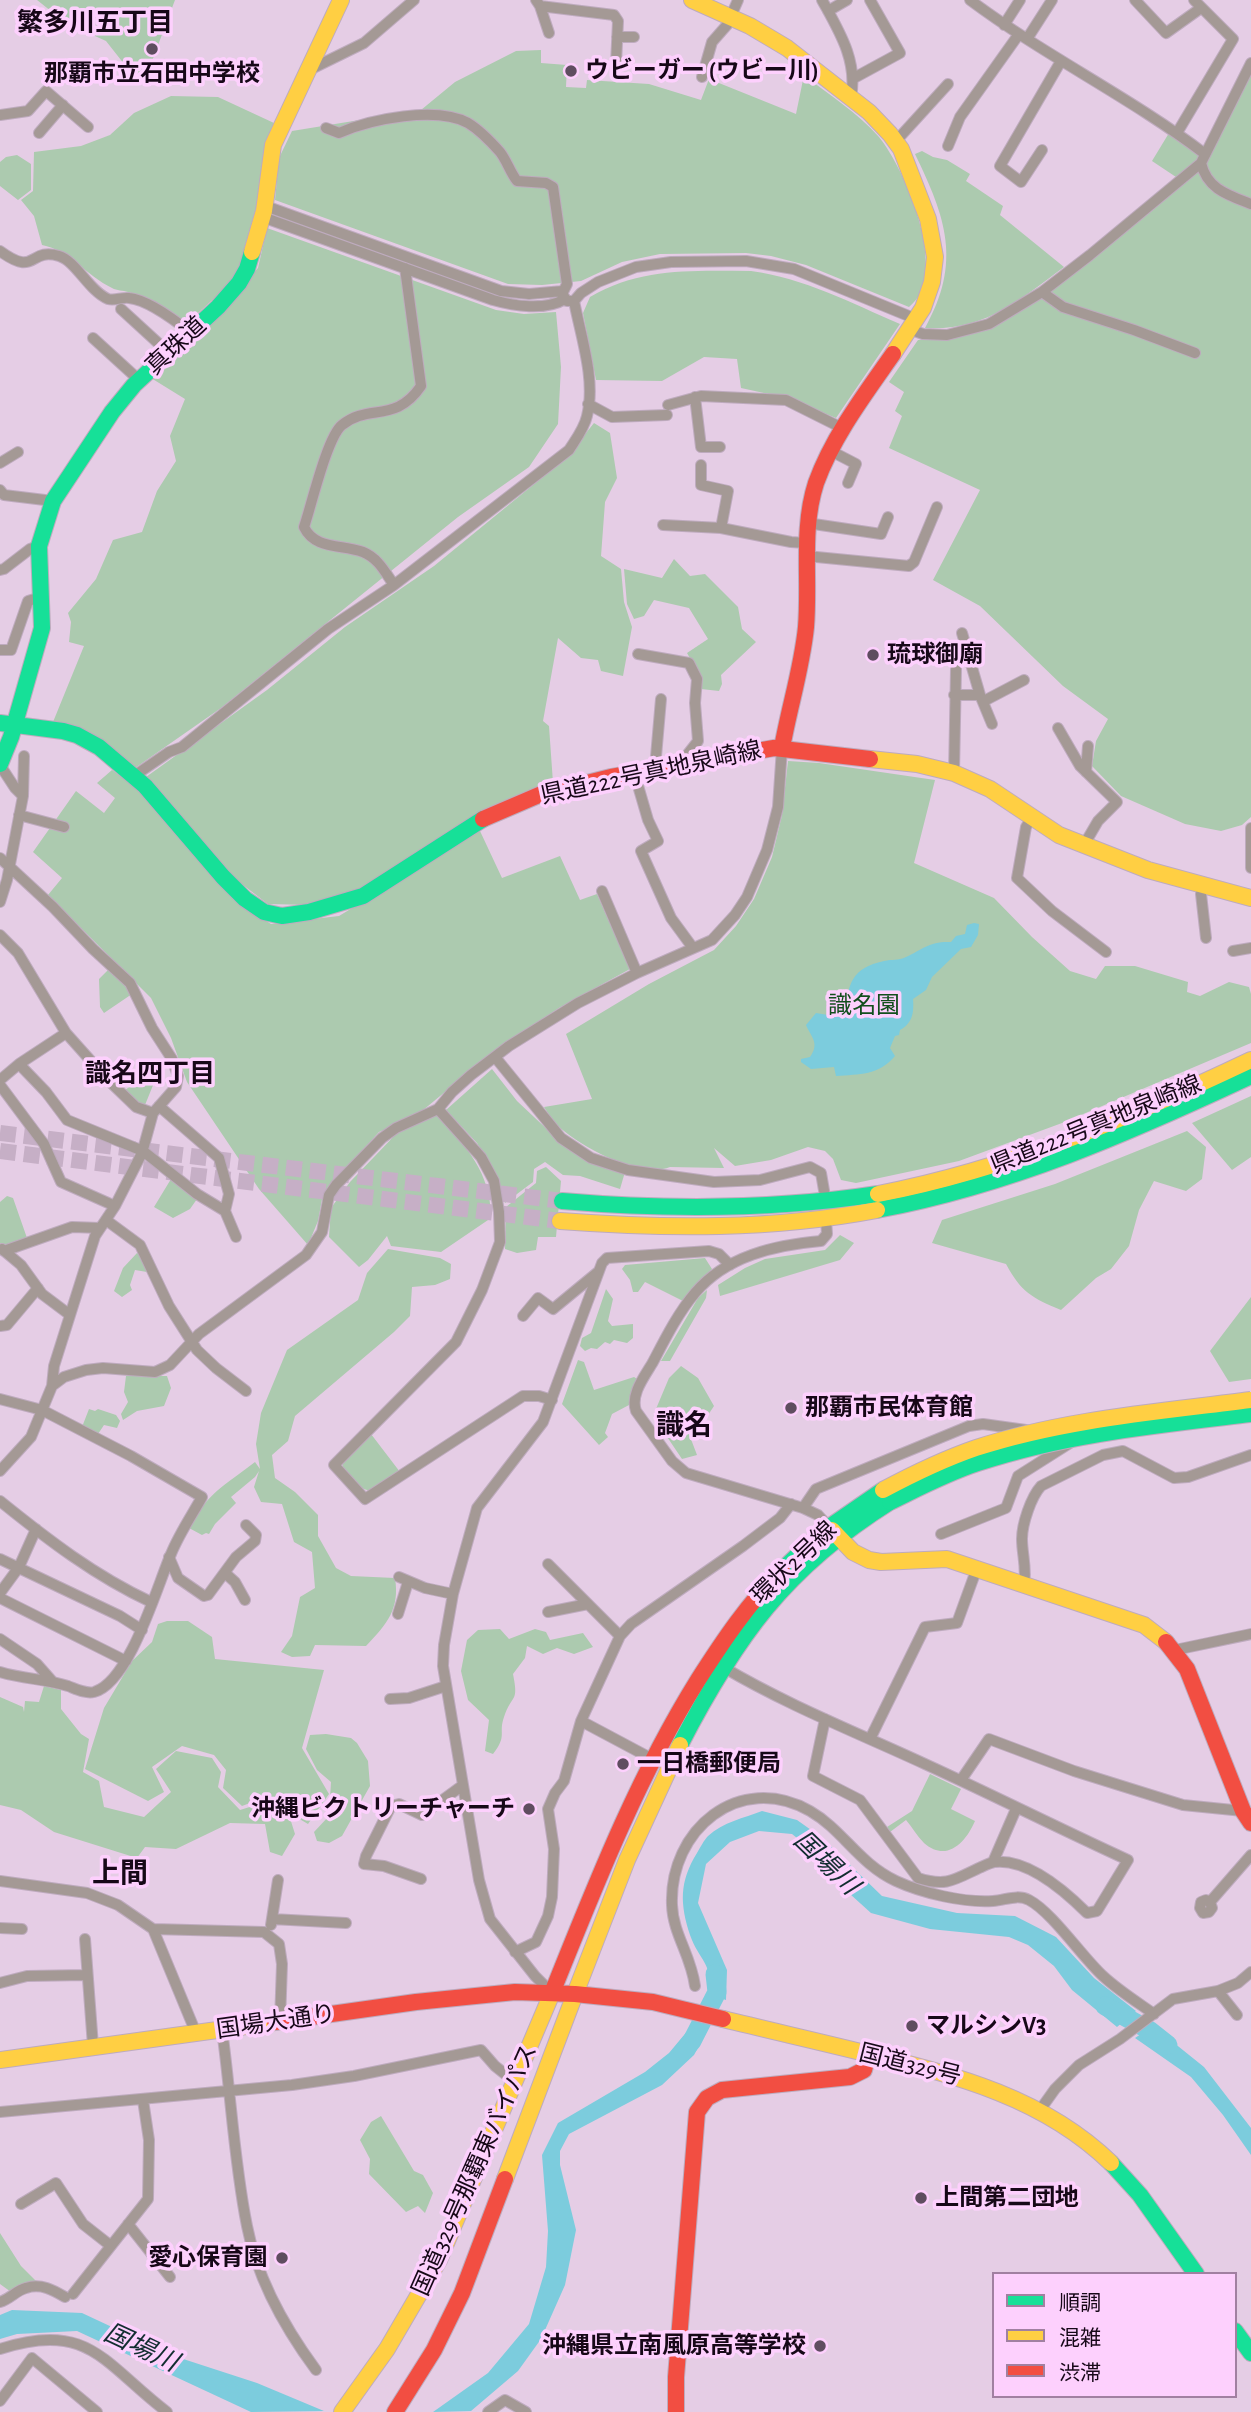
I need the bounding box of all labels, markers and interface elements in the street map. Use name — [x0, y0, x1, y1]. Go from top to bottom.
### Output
district label: 繁多川五丁目 — [17, 7, 173, 39]
marker: 那覇市立石田中学校 — [144, 41, 160, 57]
place label: ウビーガー (ウビー川) — [585, 57, 819, 85]
place label: 那覇市立石田中学校 — [44, 60, 260, 88]
marker: ウビーガー (ウビー川) — [563, 63, 579, 79]
street label: 真珠道 — [140, 311, 212, 381]
place label: 琉球御廟 — [887, 641, 983, 669]
marker: 琉球御廟 — [865, 647, 881, 663]
street label: 県道222号真地泉崎線 — [538, 736, 764, 810]
park label: 識名園 — [828, 992, 900, 1020]
district label: 識名四丁目 — [85, 1058, 215, 1090]
street label: 県道222号真地泉崎線 — [986, 1070, 1206, 1180]
place label: 那覇市民体育館 — [805, 1394, 973, 1422]
marker: 那覇市民体育館 — [783, 1400, 799, 1416]
district label: 識名 — [656, 1409, 712, 1443]
street label: 環状2号線 — [746, 1516, 842, 1610]
place label: 一日橋郵便局 — [637, 1750, 781, 1778]
marker: 一日橋郵便局 — [615, 1756, 631, 1772]
place label: 沖縄ビクトリーチャーチ — [251, 1795, 515, 1823]
marker: 沖縄ビクトリーチャーチ — [521, 1801, 537, 1817]
water label: 国場川 — [787, 1825, 865, 1901]
district label: 上間 — [92, 1857, 148, 1891]
street label: 国場大通り — [215, 1999, 337, 2045]
place label: マルシンV3 — [926, 2012, 1046, 2040]
marker: マルシンV3 — [904, 2018, 920, 2034]
street label: 国道329号 — [856, 2038, 964, 2092]
street label: 国道329号那覇東バイパス — [407, 2040, 543, 2300]
place label: 上間第二団地 — [935, 2184, 1079, 2212]
marker: 上間第二団地 — [913, 2190, 929, 2206]
place label: 愛心保育園 — [148, 2244, 268, 2272]
marker: 愛心保育園 — [274, 2250, 290, 2266]
legend — [992, 2272, 1237, 2398]
text: 順調 — [1059, 2293, 1101, 2314]
water label: 国場川 — [99, 2317, 183, 2379]
text: 混雑 — [1059, 2328, 1101, 2349]
place label: 沖縄県立南風原高等学校 — [542, 2332, 806, 2360]
marker: 沖縄県立南風原高等学校 — [812, 2338, 828, 2354]
text: 渋滞 — [1059, 2363, 1101, 2384]

